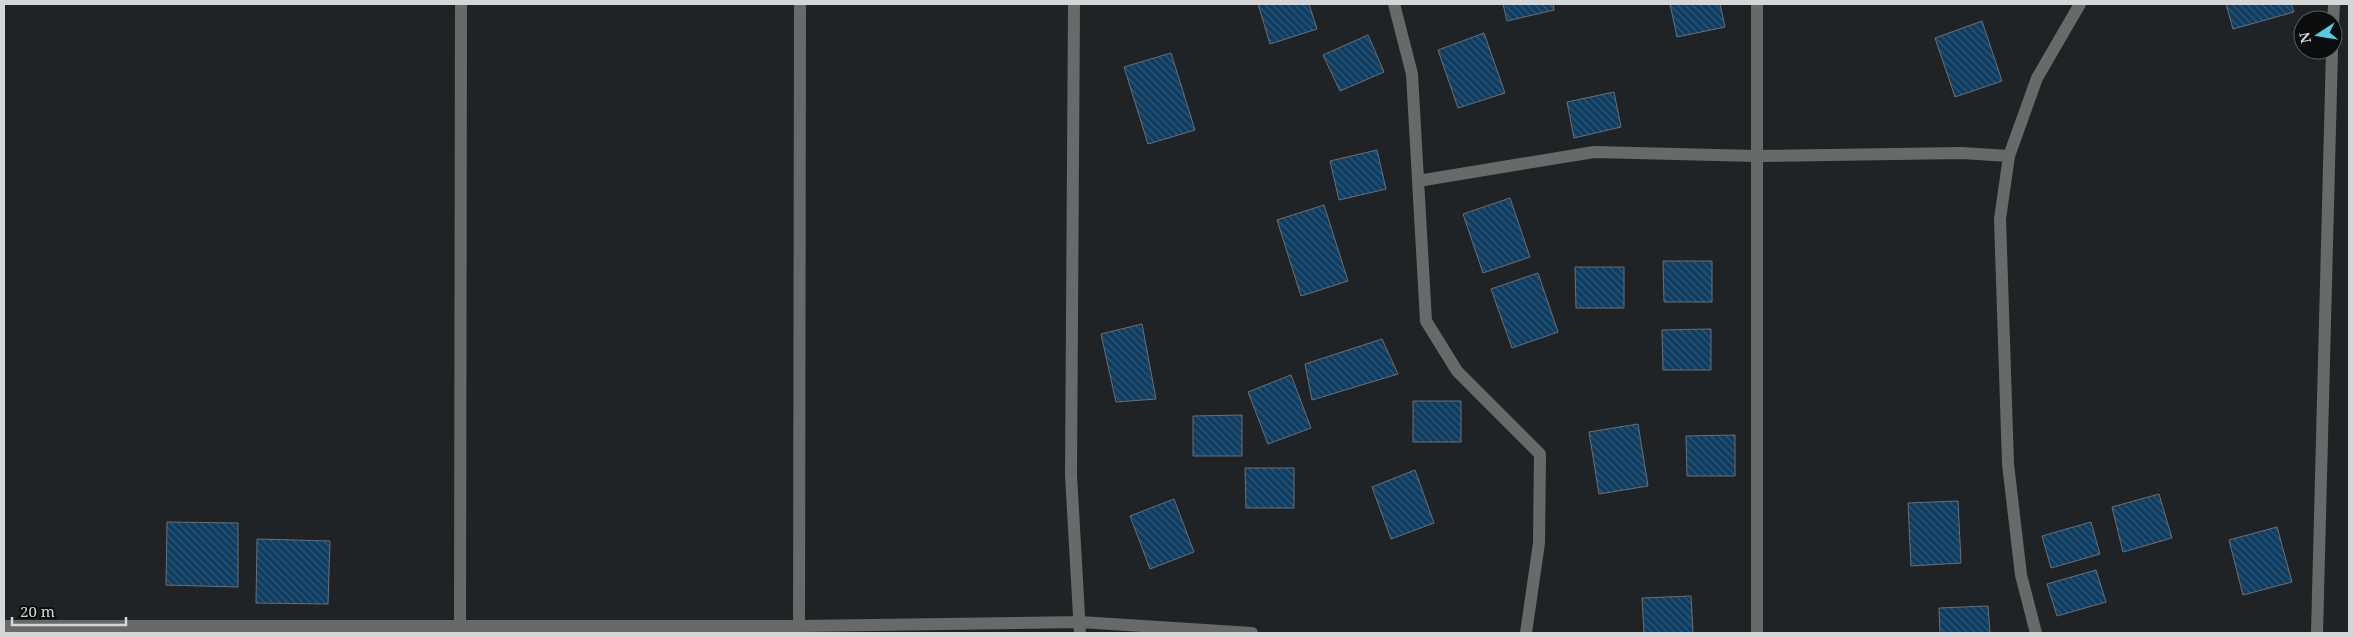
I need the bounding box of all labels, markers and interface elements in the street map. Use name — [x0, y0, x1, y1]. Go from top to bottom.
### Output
north arrow — [2293, 10, 2343, 60]
text: N — [2294, 30, 2315, 45]
scale bar — [12, 594, 126, 626]
text: 20 m — [20, 601, 55, 621]

